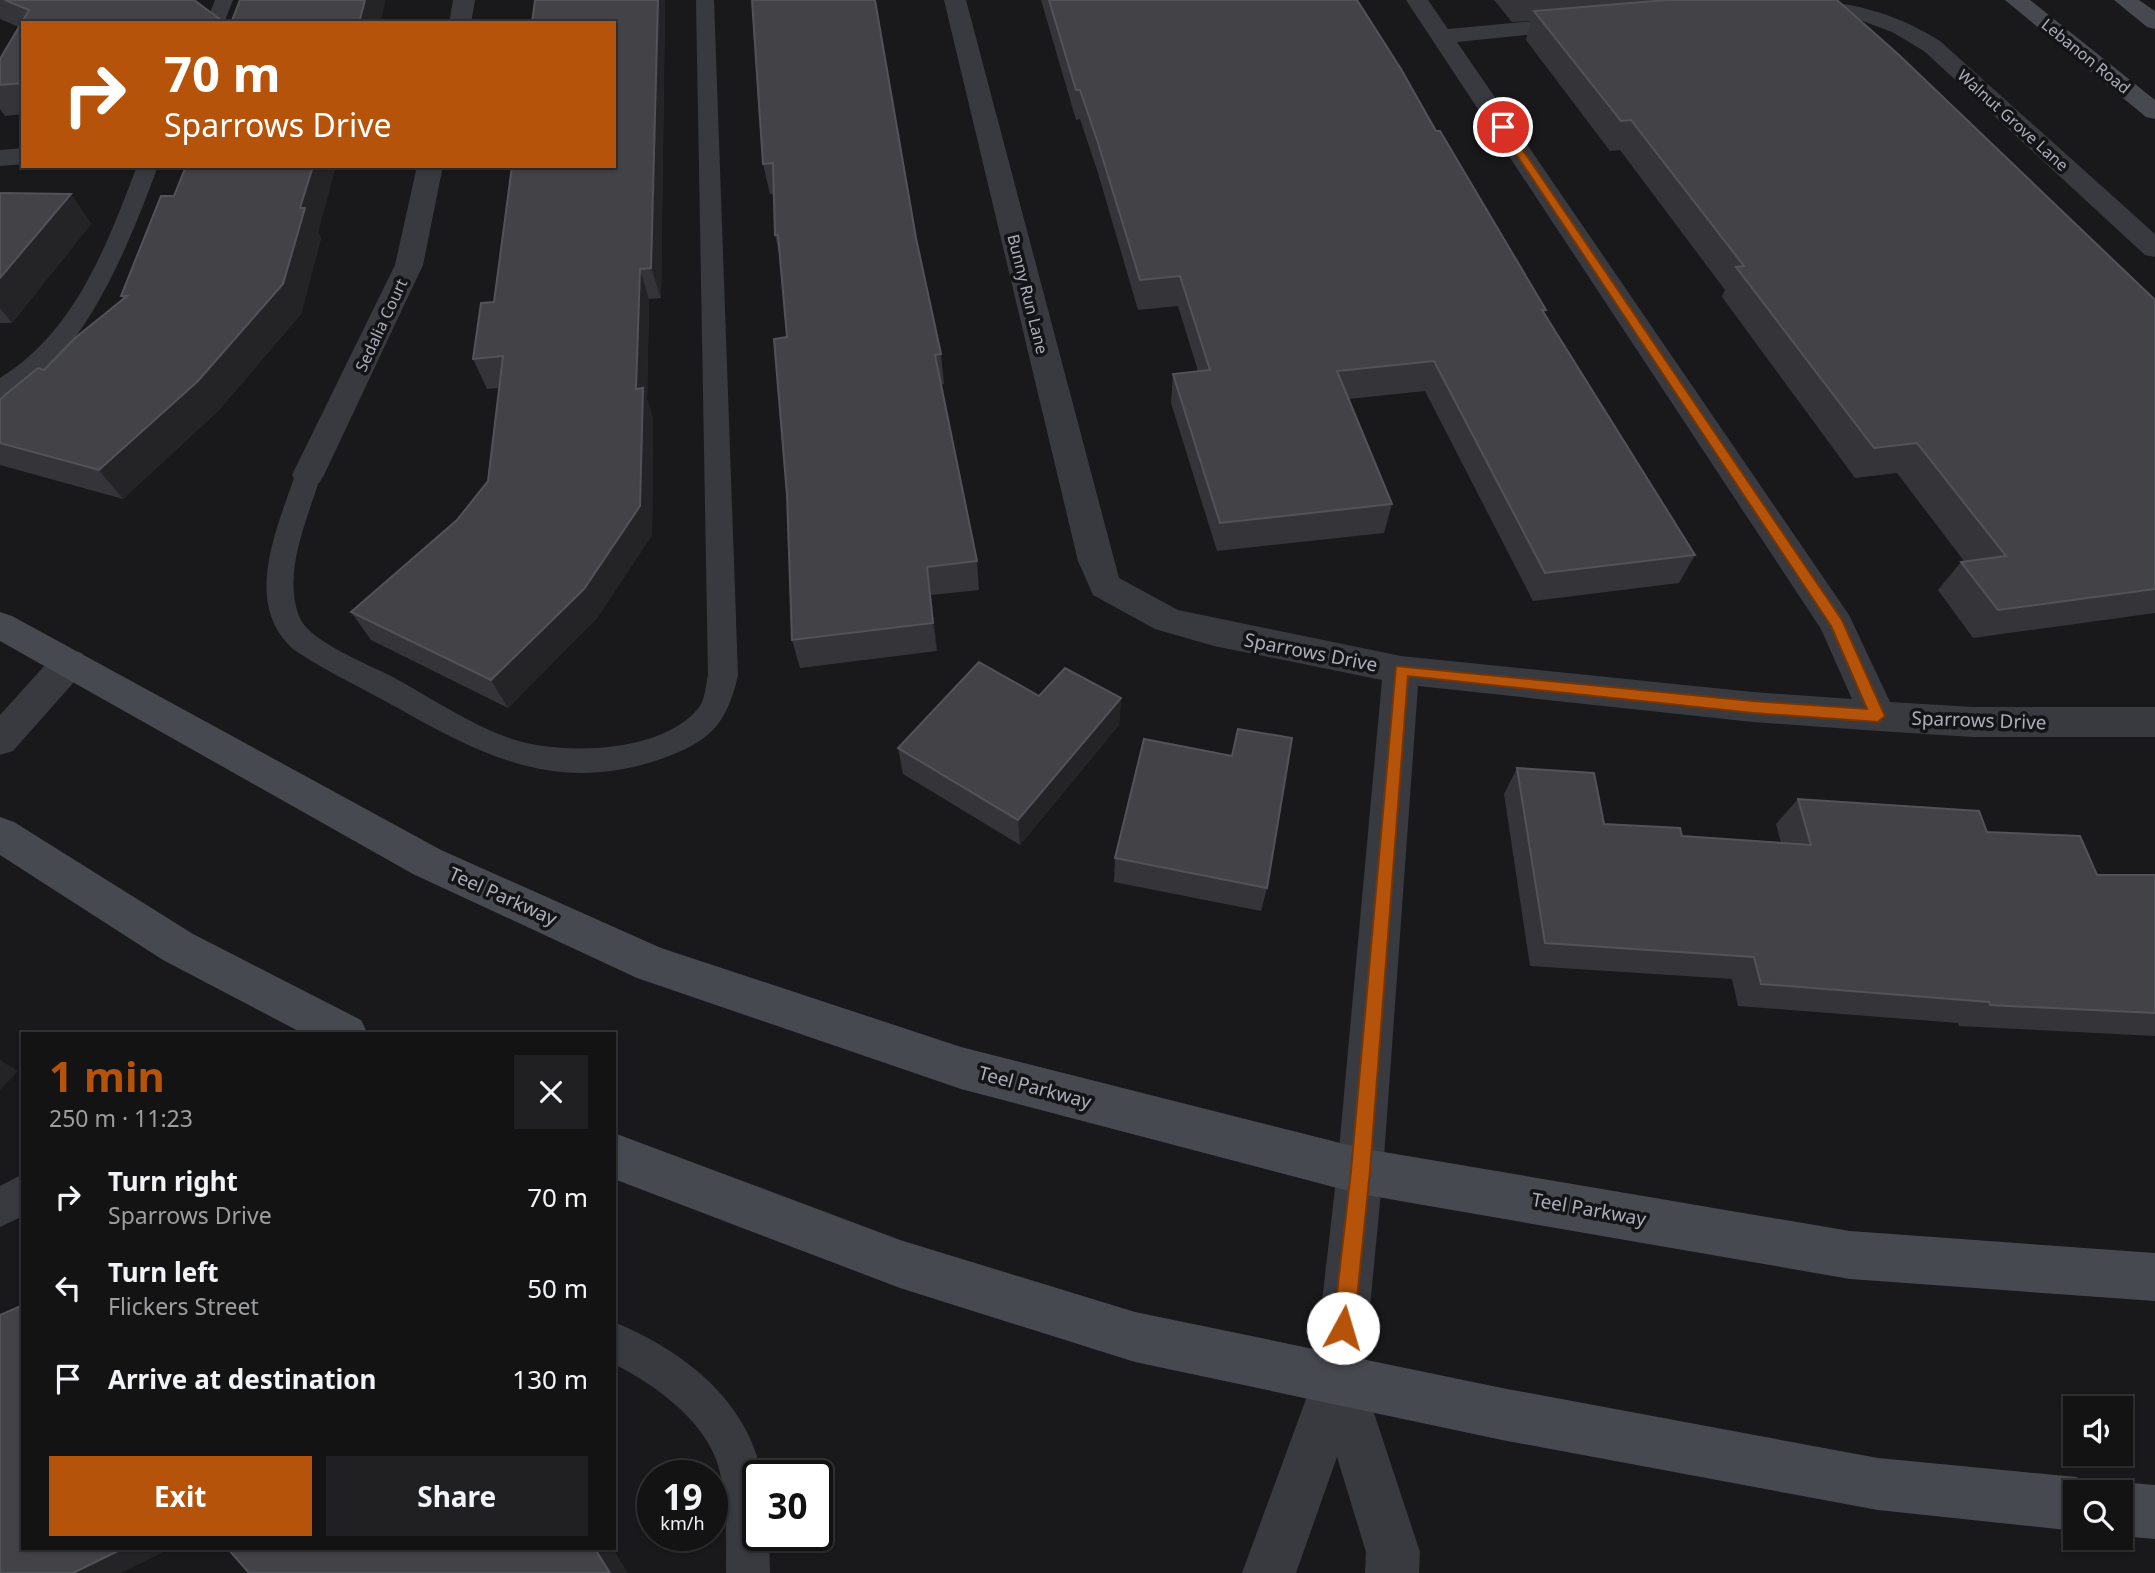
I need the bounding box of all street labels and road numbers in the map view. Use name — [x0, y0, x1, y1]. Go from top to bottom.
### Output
street label: Lebanon Road — [2037, 13, 2135, 99]
street label: Walnut Grove Lane — [1953, 64, 2073, 176]
street label: Bunny Run Lane — [1003, 232, 1053, 356]
street label: Sedalia Court — [350, 275, 412, 375]
street label: Sparrows Drive — [1242, 626, 1380, 678]
street label: Sparrows Drive — [1911, 705, 2047, 735]
street label: Teel Parkway — [445, 861, 562, 932]
street label: Teel Parkway — [976, 1059, 1095, 1115]
street label: Teel Parkway — [1530, 1186, 1649, 1232]

